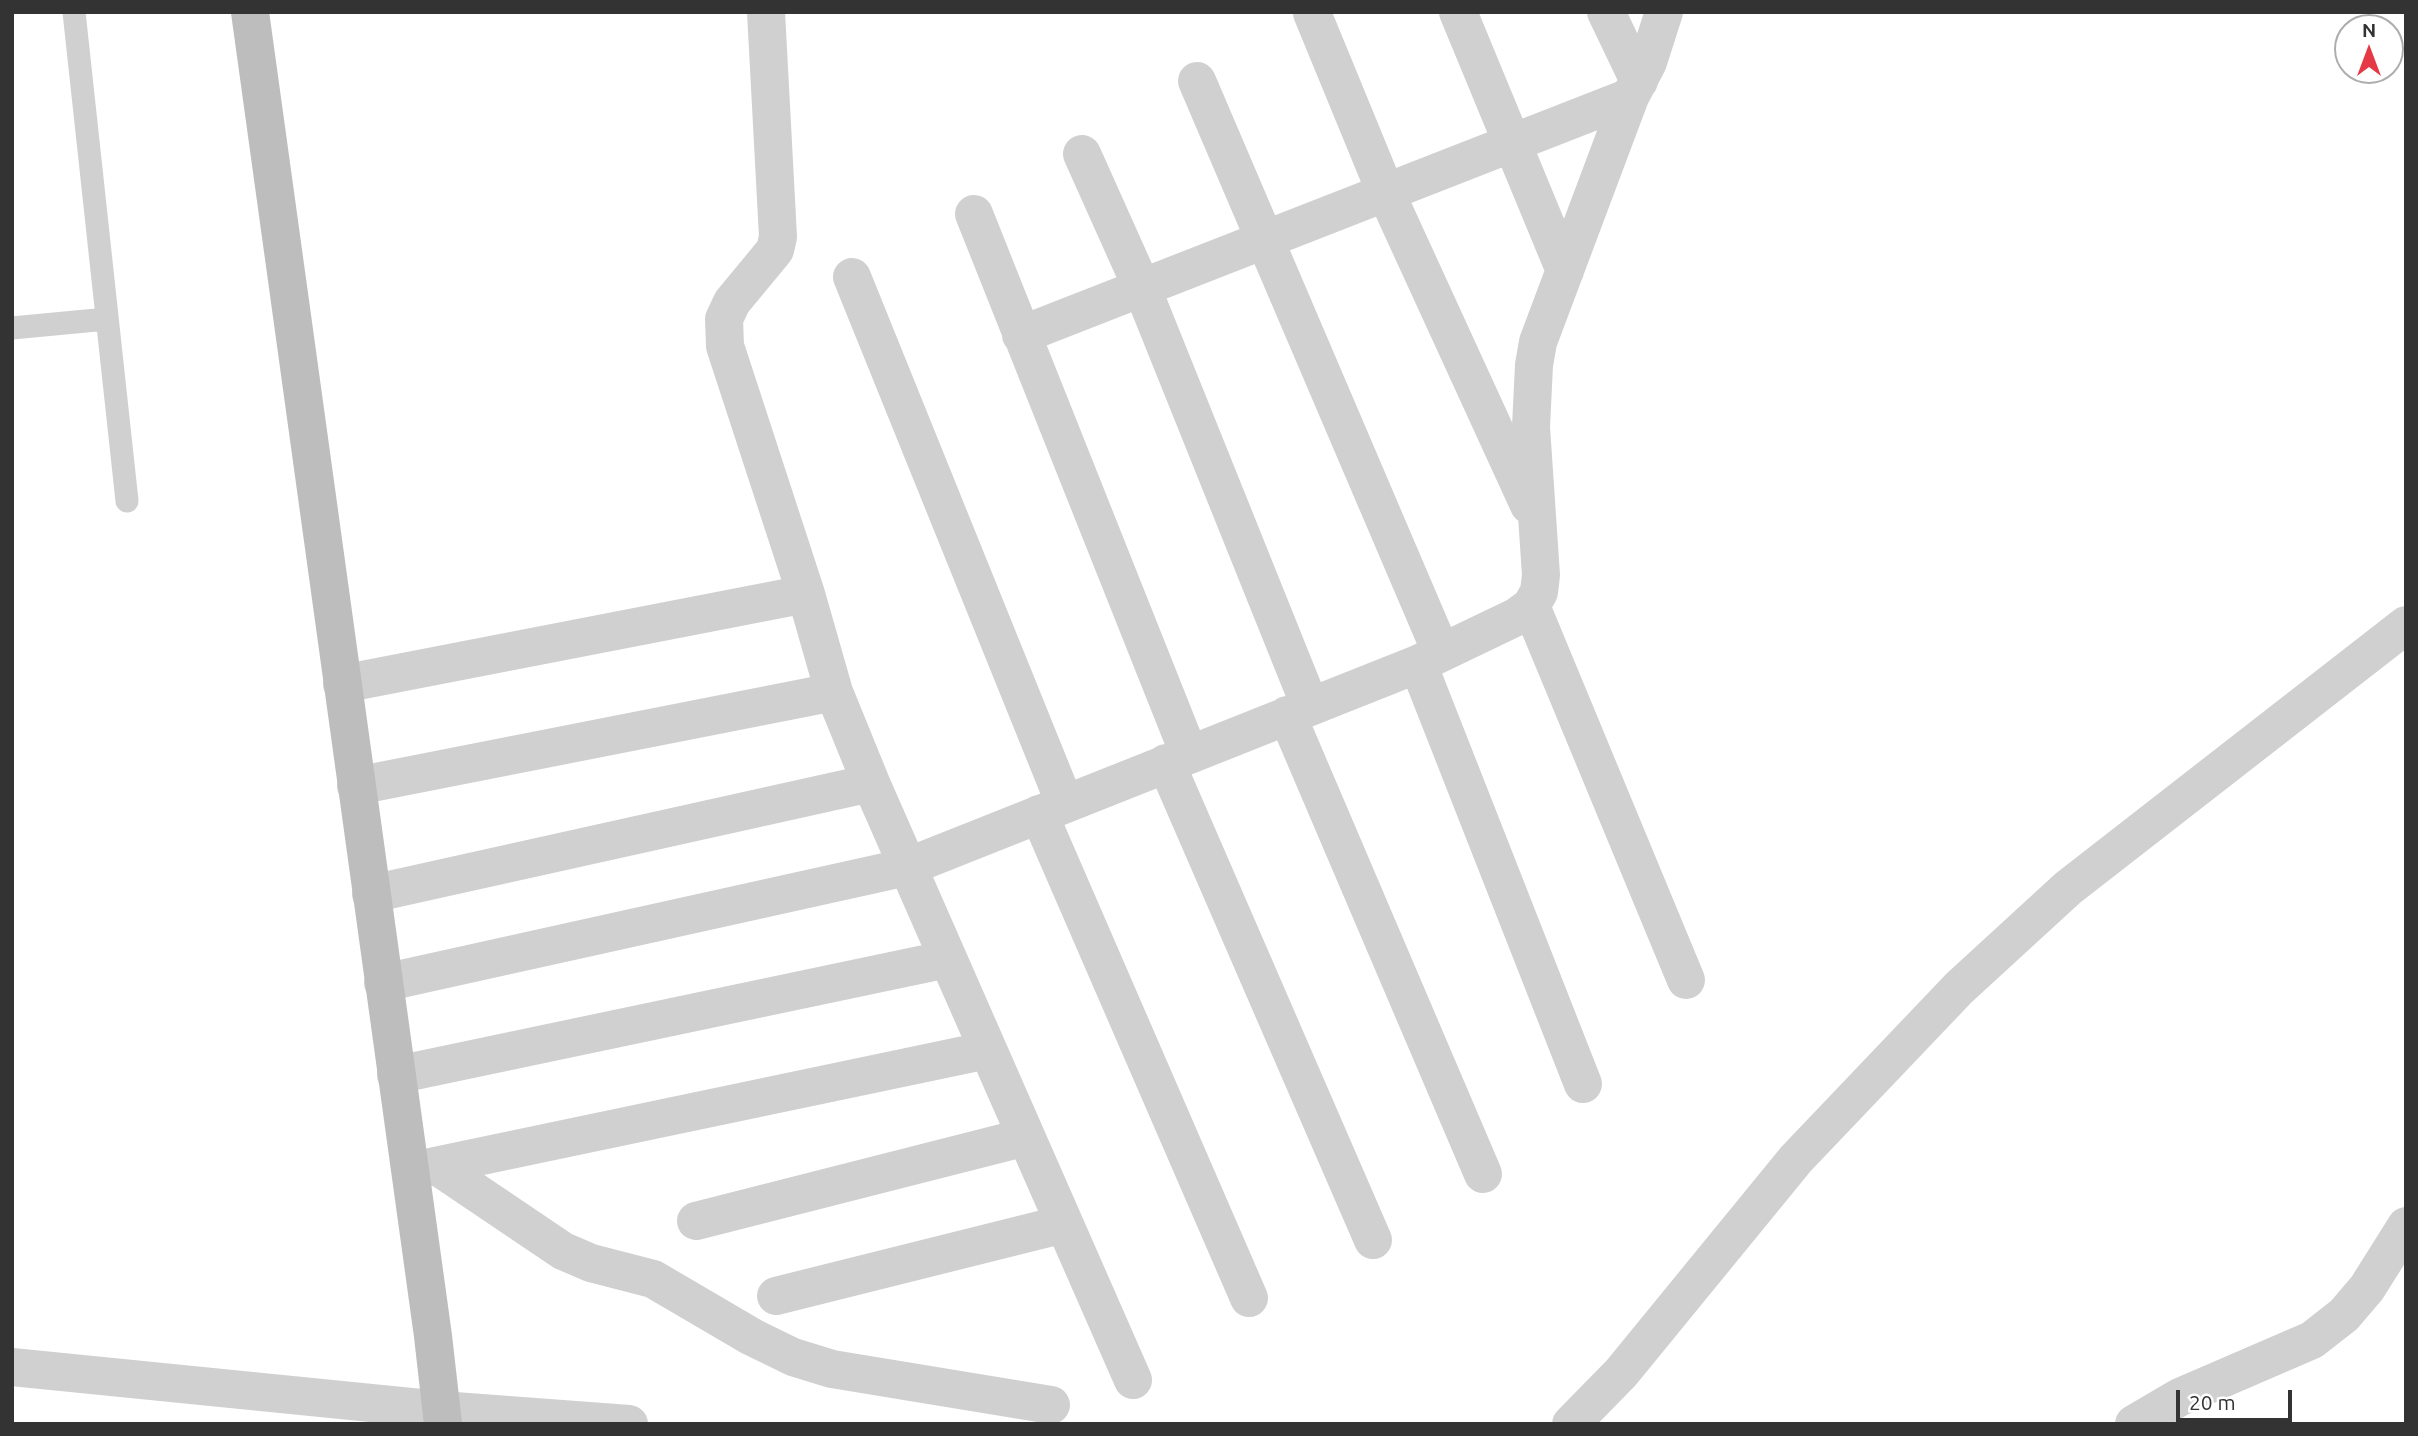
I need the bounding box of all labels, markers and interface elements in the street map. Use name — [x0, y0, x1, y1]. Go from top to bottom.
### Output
north arrow — [2334, 14, 2404, 84]
text: N — [2362, 19, 2376, 41]
scale bar — [2180, 1376, 2296, 1420]
text: 20 m — [2189, 1390, 2236, 1414]

